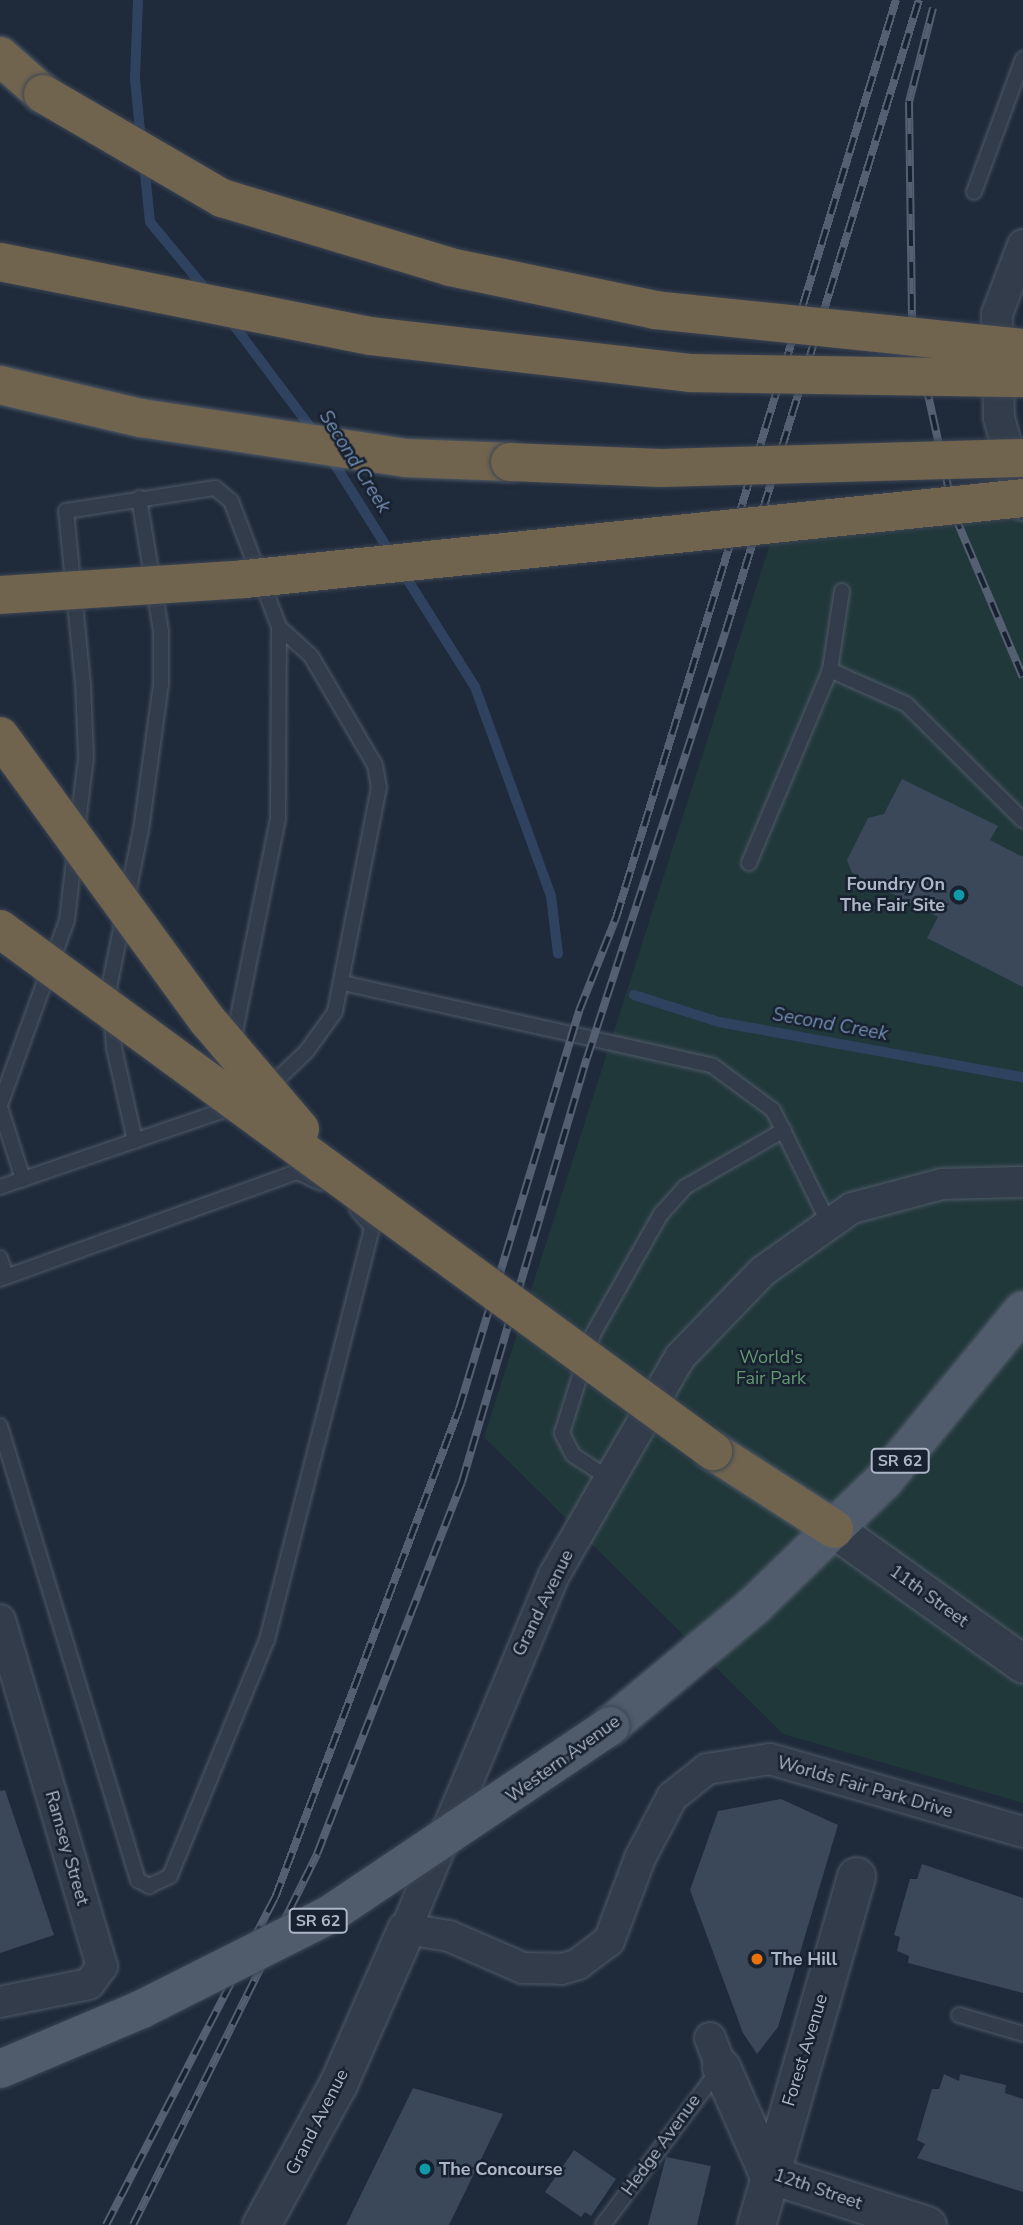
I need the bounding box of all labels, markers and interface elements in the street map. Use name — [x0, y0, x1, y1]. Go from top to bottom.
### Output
water label: Second Creek — [313, 406, 395, 518]
place label: Foundry On The Fair Site — [840, 874, 945, 917]
marker: Foundry On The Fair Site — [951, 887, 967, 903]
water label: Second Creek — [770, 1004, 890, 1046]
park label: World's Fair Park — [736, 1347, 806, 1390]
road number: SR 62 — [870, 1448, 930, 1474]
street label: Grand Avenue — [508, 1546, 578, 1660]
street label: 11th Street — [885, 1560, 973, 1632]
street label: Western Avenue — [502, 1711, 624, 1807]
street label: Worlds Fair Park Drive — [775, 1752, 955, 1822]
street label: Ramsey Street — [40, 1788, 94, 1908]
road number: SR 62 — [288, 1909, 348, 1934]
place label: The Hill — [771, 1948, 837, 1970]
marker: The Hill — [749, 1951, 765, 1967]
street label: Forest Avenue — [778, 1991, 832, 2109]
street label: Grand Avenue — [281, 2066, 353, 2178]
street label: Hedge Avenue — [617, 2090, 705, 2200]
place label: The Concourse — [439, 2158, 562, 2180]
marker: The Concourse — [417, 2161, 433, 2177]
street label: 12th Street — [771, 2164, 865, 2214]

